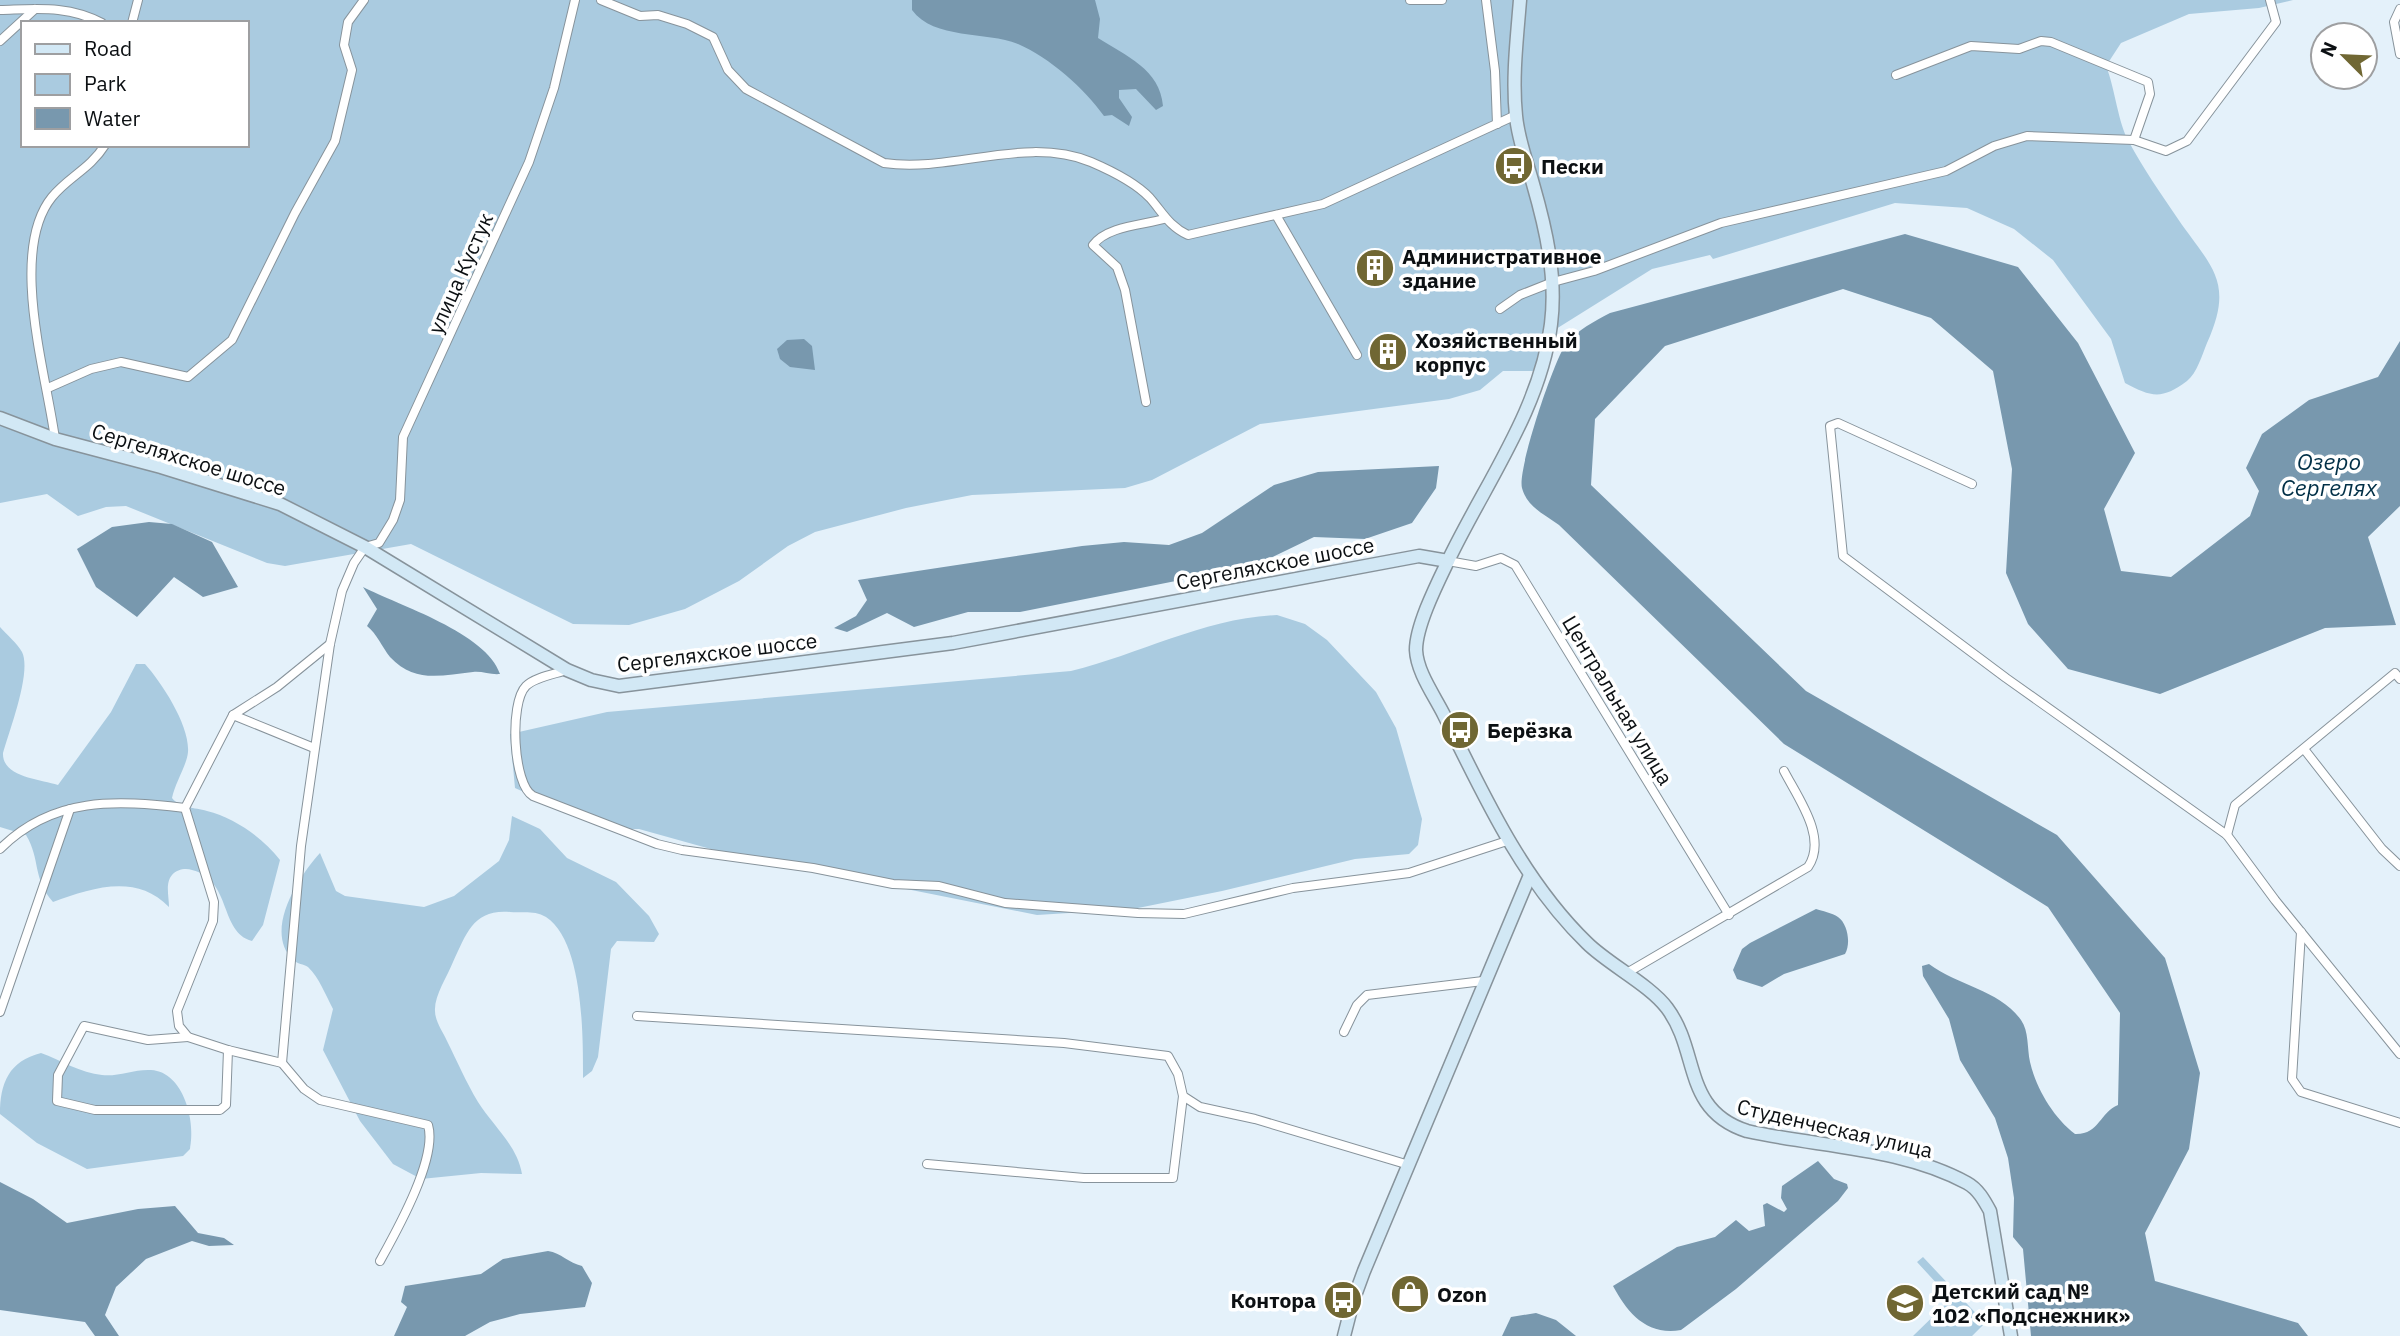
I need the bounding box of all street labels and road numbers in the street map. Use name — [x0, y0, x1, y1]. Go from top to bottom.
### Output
street label: улица Кустук — [421, 208, 499, 338]
street label: Сергеляхское шоссе — [89, 416, 289, 502]
street label: Сергеляхское шоссе — [1173, 530, 1377, 596]
street label: Центральная улица — [1556, 610, 1680, 790]
street label: Сергеляхское шоссе — [615, 626, 819, 678]
street label: Студенческая улица — [1734, 1092, 1936, 1164]

